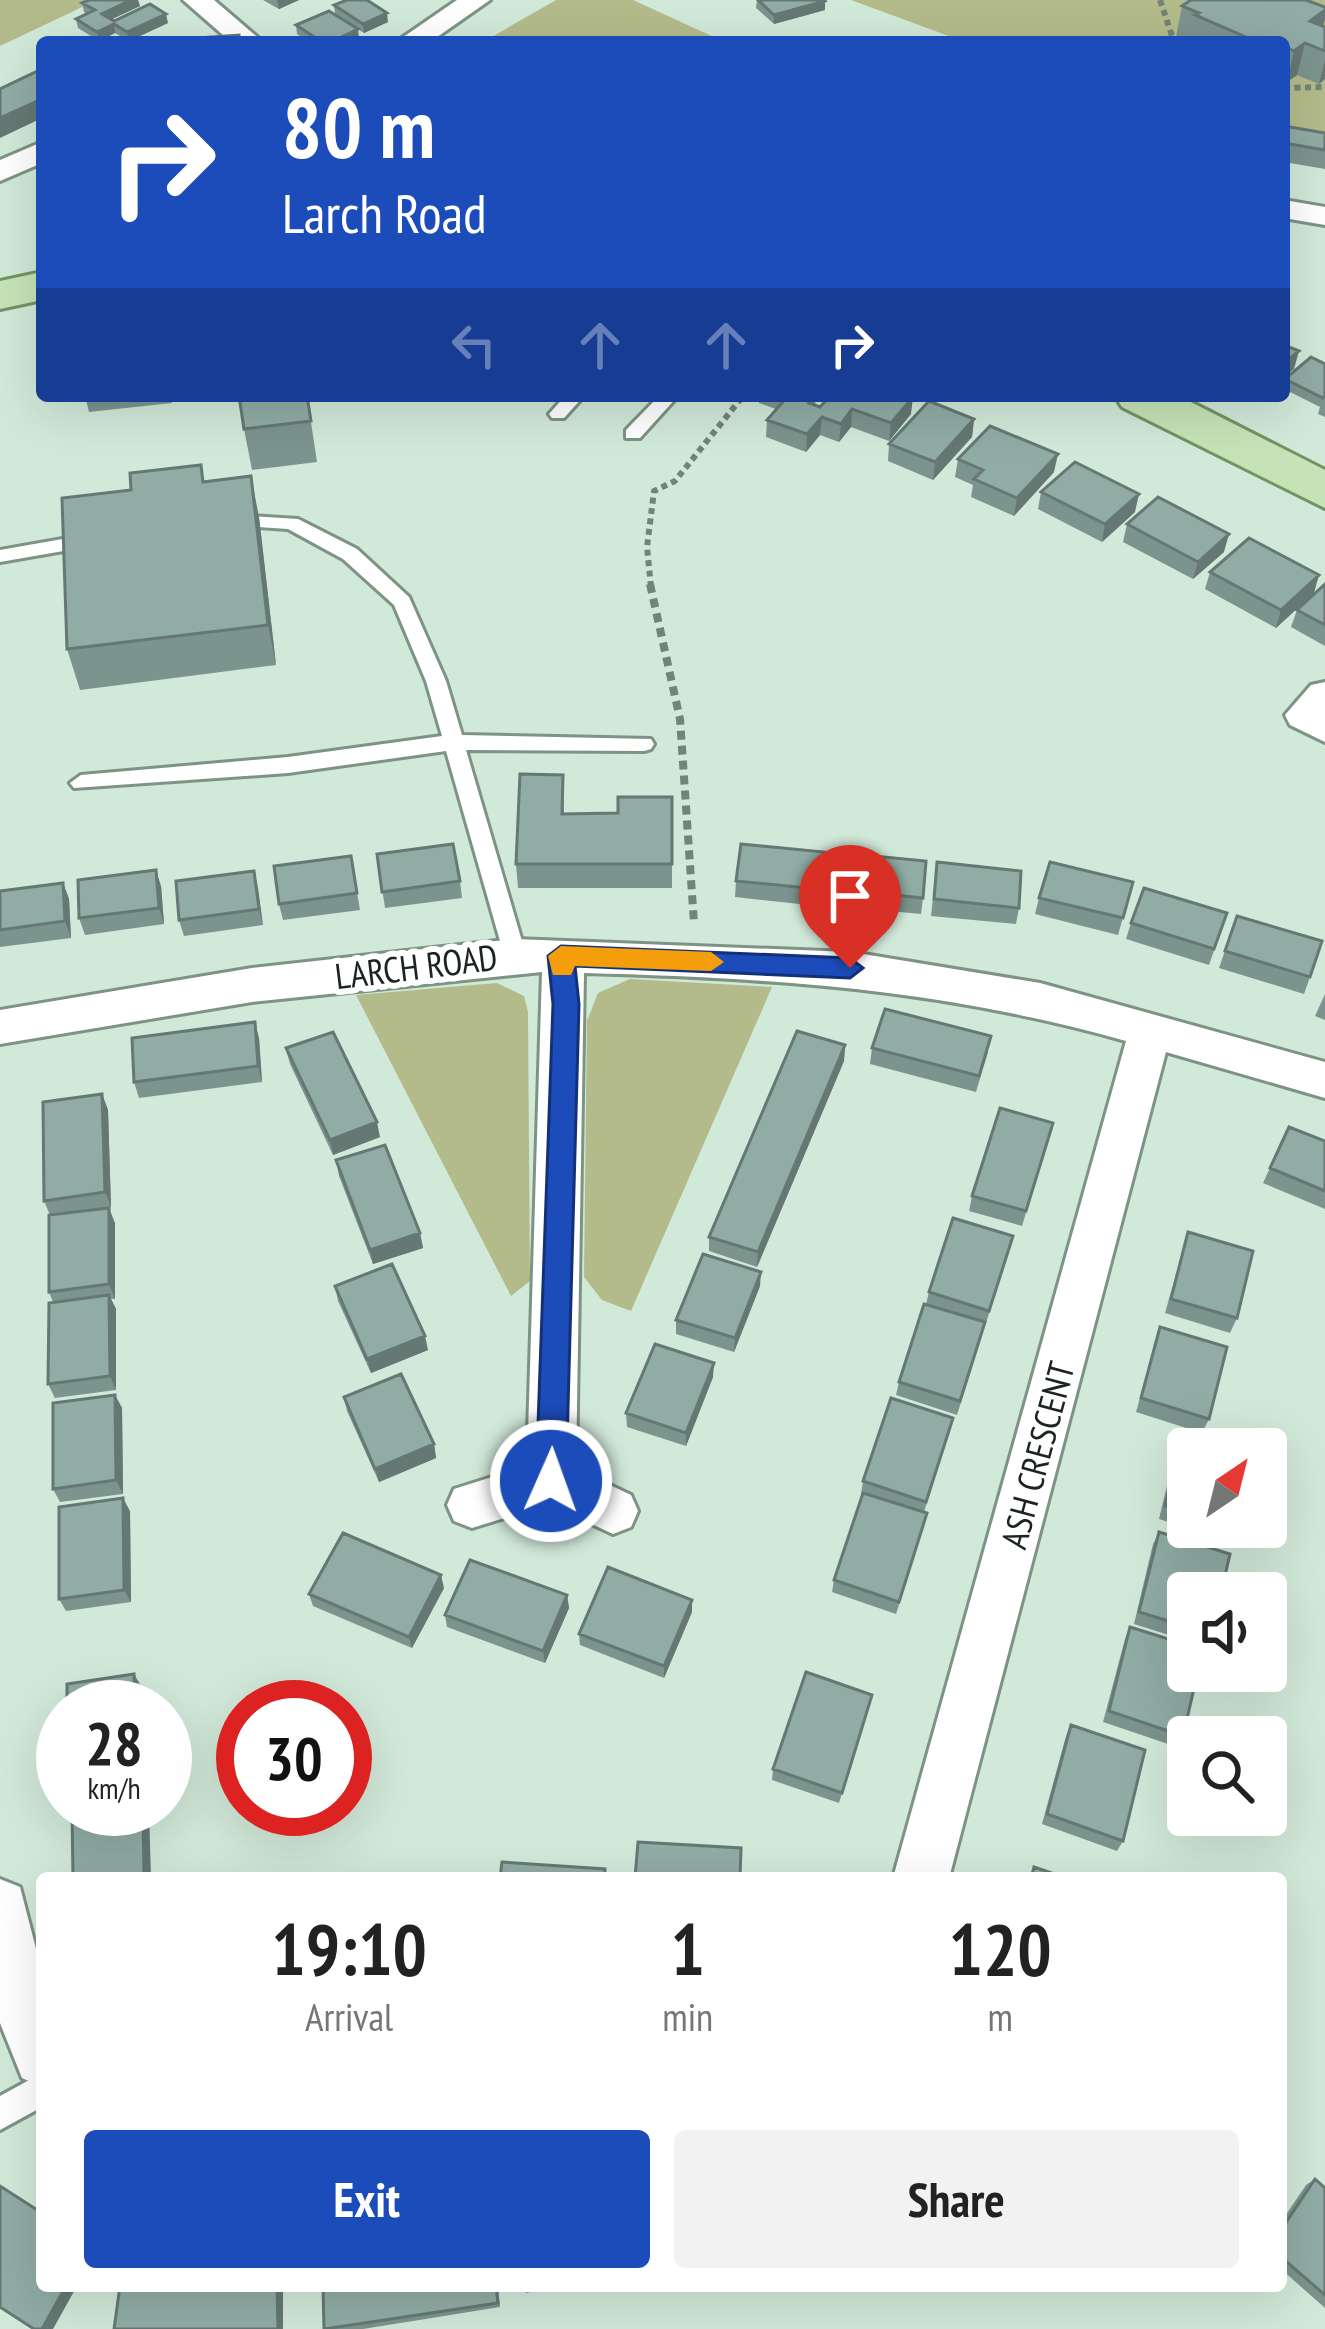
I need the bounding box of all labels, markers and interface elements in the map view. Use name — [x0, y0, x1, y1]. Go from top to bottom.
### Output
text: 80 m — [282, 72, 435, 181]
icon: right — [84, 84, 240, 240]
text: Larch Road — [282, 178, 487, 248]
icon: left — [441, 312, 507, 378]
icon: ahead — [567, 312, 633, 378]
icon: ahead — [693, 312, 759, 378]
icon: right — [819, 312, 885, 378]
pin — [799, 845, 901, 968]
icon: arrive — [817, 863, 883, 929]
street label: LARCH ROAD — [332, 933, 500, 999]
street label: ASH CRESCENT — [990, 1356, 1084, 1554]
position arrow — [488, 1418, 614, 1544]
north arrow — [1167, 1428, 1287, 1548]
map controls — [1167, 1428, 1287, 1836]
button: sound — [1167, 1572, 1287, 1692]
speed limit sign: 30 — [216, 1680, 372, 1836]
text: 28 — [85, 1704, 143, 1782]
button: search — [1167, 1716, 1287, 1836]
text: km/h — [87, 1768, 141, 1807]
text: 19:10 — [271, 1902, 427, 1995]
text: 1 — [671, 1902, 705, 1995]
text: 120 — [948, 1902, 1052, 1995]
text: Arrival — [305, 1991, 393, 2042]
text: min — [662, 1991, 713, 2042]
text: m — [987, 1991, 1013, 2042]
button: Exit — [84, 2130, 650, 2268]
button: Share — [674, 2130, 1239, 2268]

